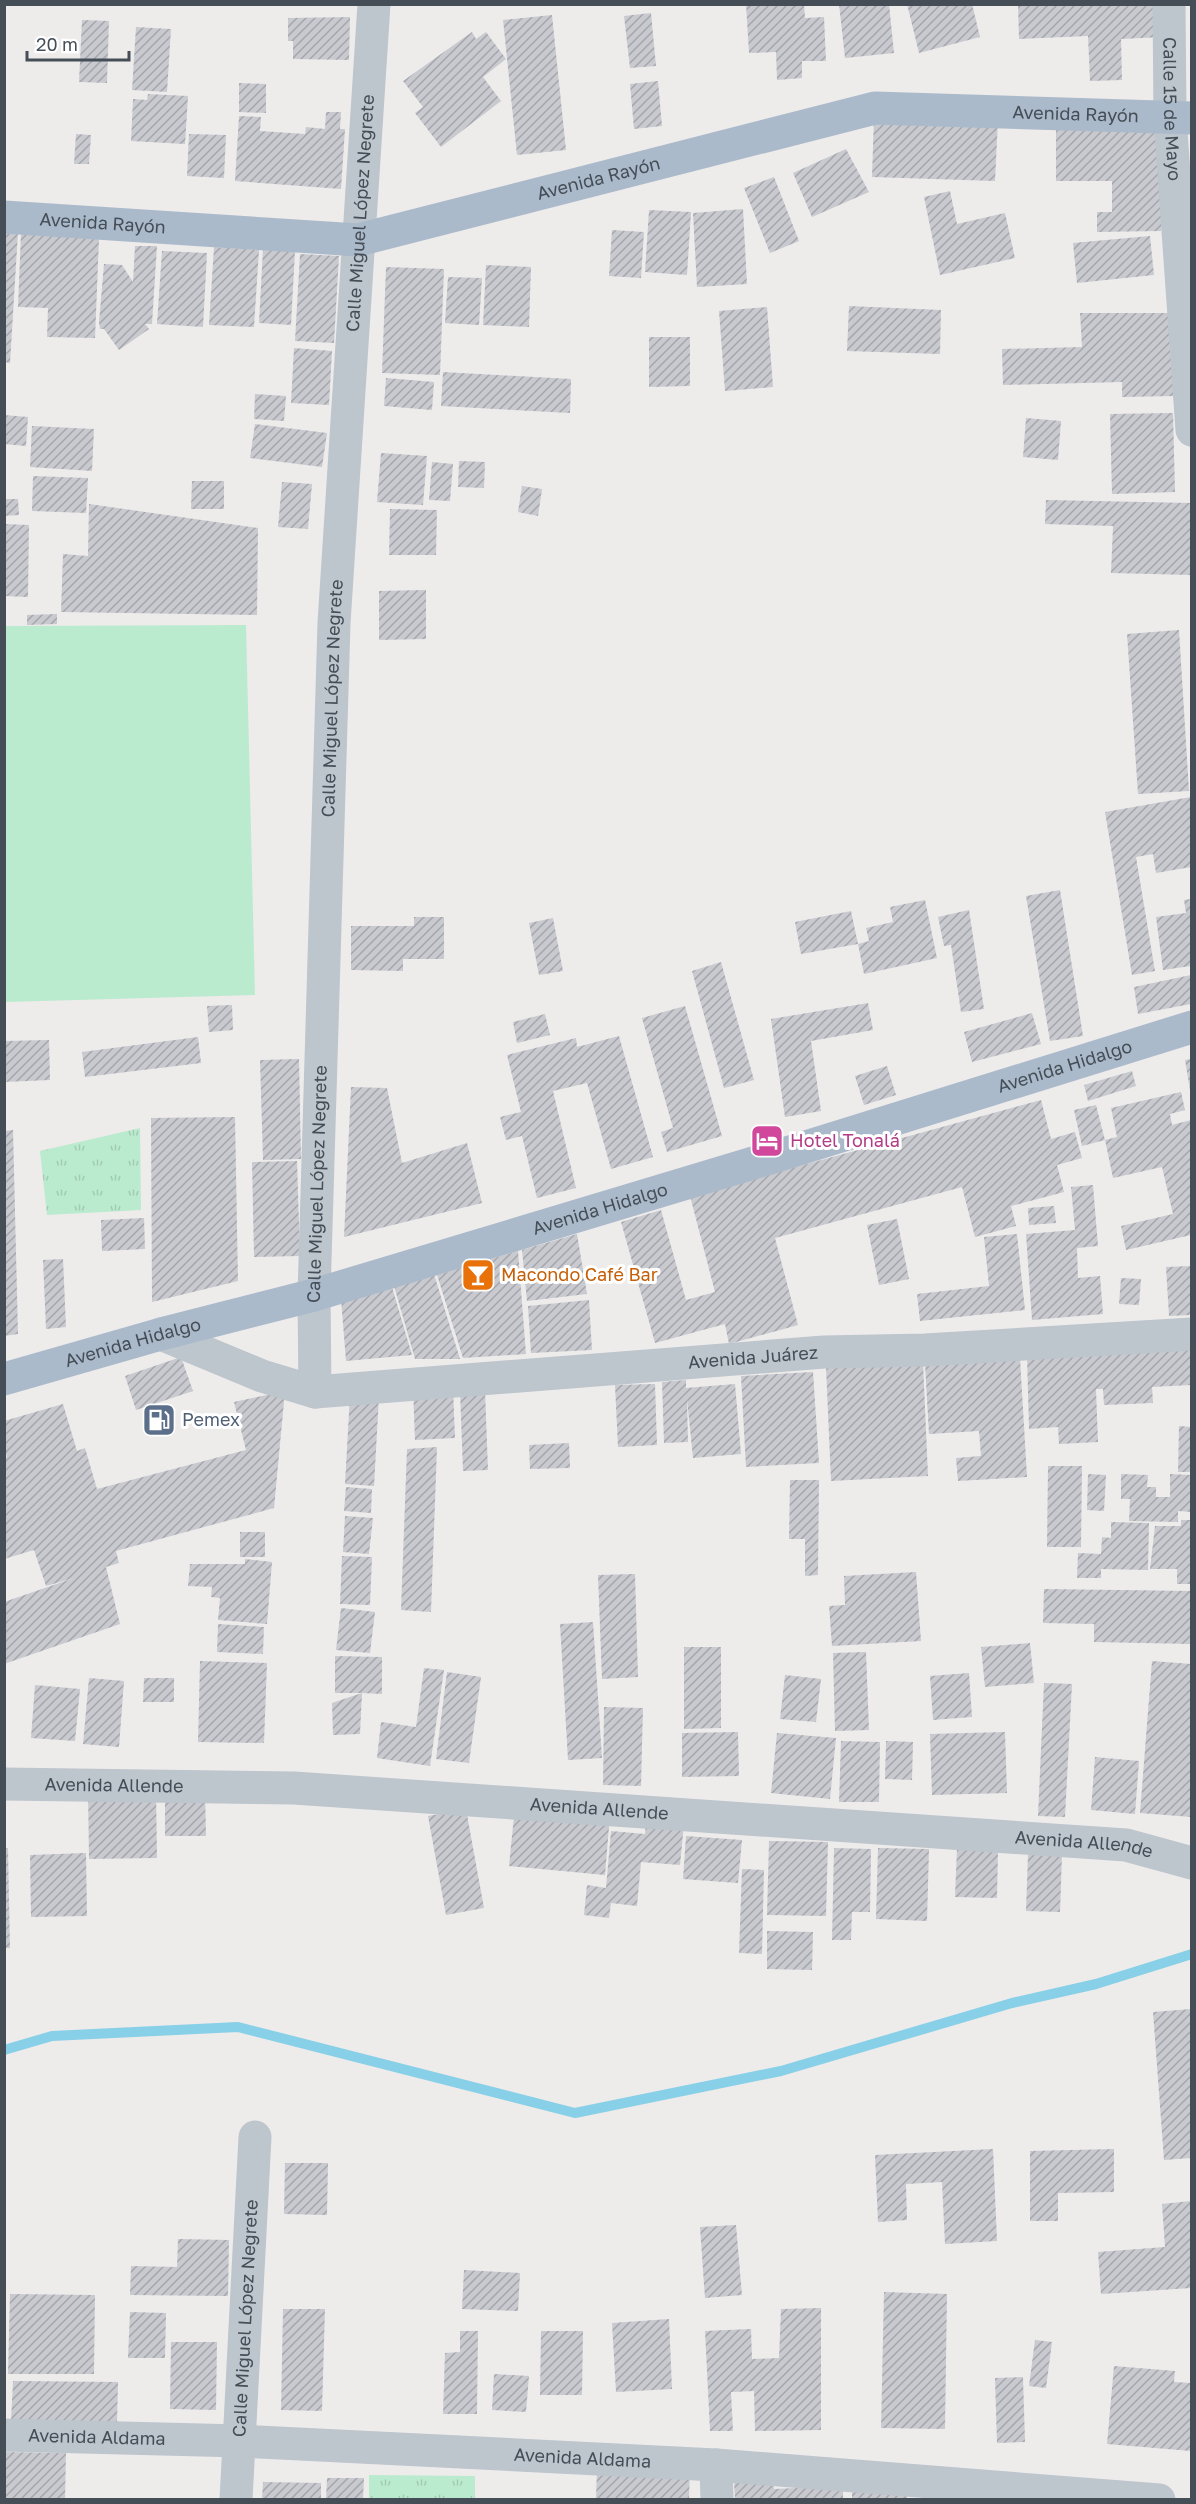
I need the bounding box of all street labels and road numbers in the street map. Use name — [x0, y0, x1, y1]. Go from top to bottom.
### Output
street label: Calle 15 de Mayo — [1159, 37, 1186, 182]
street label: Calle Miguel López Negrete — [341, 94, 378, 333]
street label: Avenida Rayón — [1012, 100, 1139, 126]
street label: Avenida Rayón — [534, 151, 662, 204]
street label: Avenida Rayón — [39, 207, 167, 237]
street label: Calle Miguel López Negrete — [316, 579, 347, 818]
street label: Avenida Hidalgo — [994, 1034, 1135, 1097]
street label: Calle Miguel López Negrete — [302, 1065, 331, 1303]
street label: Avenida Hidalgo — [530, 1177, 670, 1239]
street label: Avenida Hidalgo — [62, 1312, 203, 1371]
street label: Avenida Juárez — [687, 1341, 819, 1373]
street label: Avenida Allende — [44, 1773, 184, 1796]
street label: Avenida Allende — [529, 1792, 669, 1824]
street label: Avenida Allende — [1014, 1825, 1156, 1862]
street label: Calle Miguel López Negrete — [227, 2199, 262, 2438]
street label: Avenida Aldama — [28, 2424, 166, 2449]
street label: Avenida Aldama — [513, 2443, 652, 2472]

